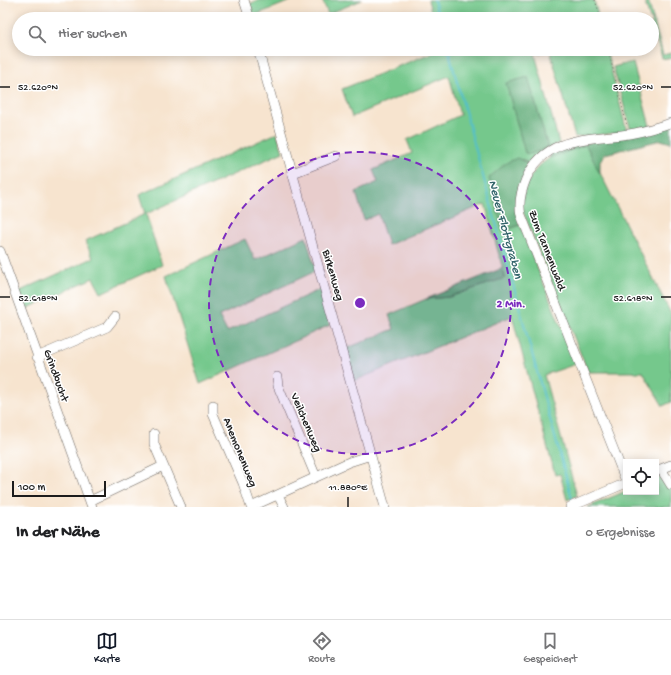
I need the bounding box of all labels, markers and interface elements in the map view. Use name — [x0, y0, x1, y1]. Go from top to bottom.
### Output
search box — [12, 12, 659, 56]
icon: search — [26, 23, 48, 45]
text: Hier suchen — [58, 25, 127, 43]
text: 52.620°N — [18, 82, 58, 94]
text: 52.620°N — [613, 82, 653, 94]
water label: Neuer Flottgraben — [484, 179, 525, 281]
street label: Zum Tannenwald — [524, 209, 568, 294]
street label: Birkenweg — [318, 247, 346, 303]
text: 52.618°N — [19, 293, 58, 305]
text: 52.618°N — [614, 293, 653, 305]
centre of rings — [353, 296, 367, 310]
text: 2 Min. — [496, 298, 526, 312]
street label: Grindbucht — [39, 348, 71, 405]
street label: Veilchenweg — [286, 390, 324, 455]
street label: Anemonenweg — [219, 416, 259, 490]
map controls — [623, 459, 659, 495]
button: locate — [623, 459, 659, 495]
scale bar — [12, 479, 106, 498]
text: 100 m — [18, 482, 45, 494]
text: 11.880°E — [328, 482, 368, 494]
text: In der Nähe — [16, 523, 99, 543]
text: 0 Ergebnisse — [586, 526, 655, 541]
tab: Karte — [94, 630, 120, 666]
tab: Route — [308, 630, 335, 666]
tab: Gespeichert — [523, 630, 577, 666]

